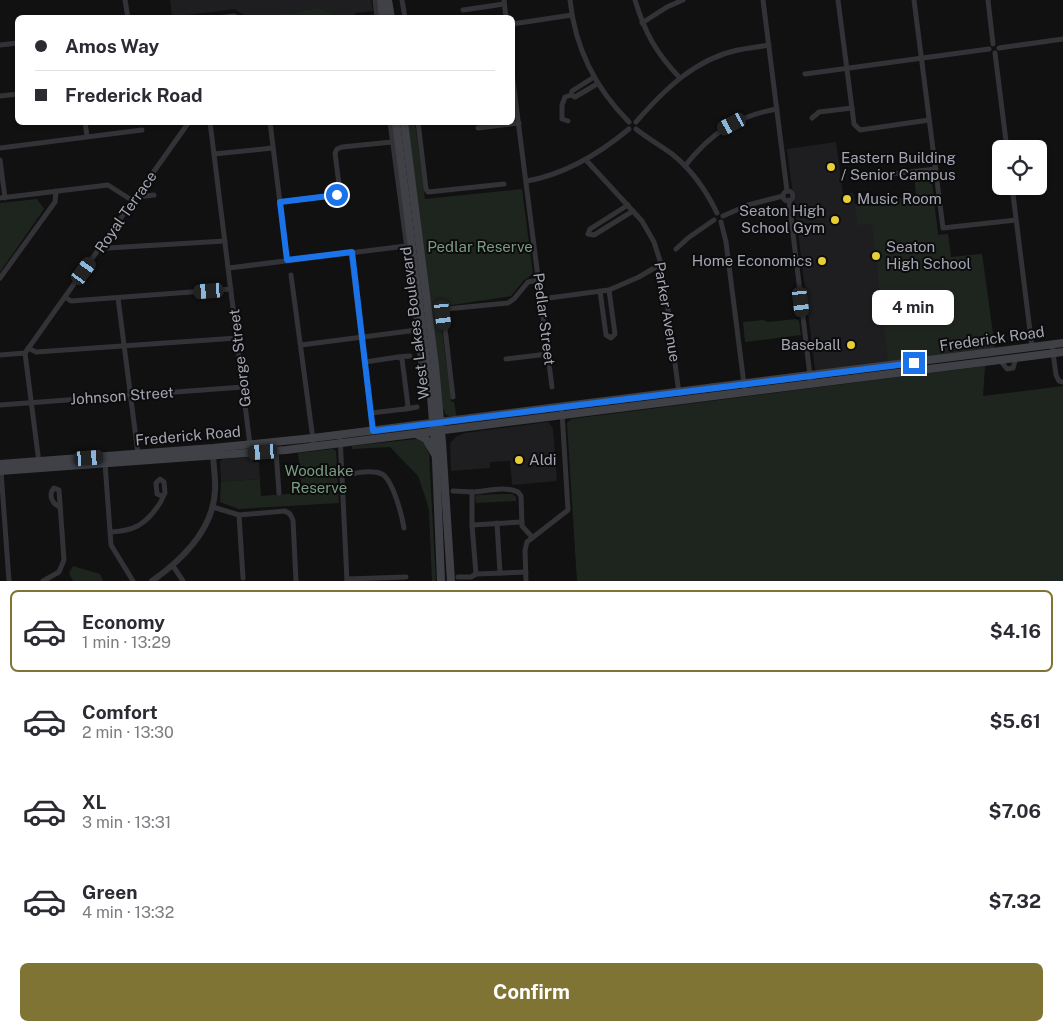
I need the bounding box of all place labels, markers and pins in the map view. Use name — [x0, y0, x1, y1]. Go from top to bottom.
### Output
place label: Eastern Building / Senior Campus — [841, 149, 956, 183]
marker: Eastern Building / Senior Campus — [825, 161, 837, 173]
place label: Music Room — [857, 190, 942, 207]
marker: Music Room — [841, 193, 853, 205]
place label: Seaton High School Gym — [739, 202, 825, 236]
marker: Seaton High School Gym — [829, 214, 841, 226]
place label: Seaton High School — [886, 238, 971, 272]
marker: Seaton High School — [870, 250, 882, 262]
place label: Home Economics — [692, 252, 812, 269]
marker: Home Economics — [816, 255, 828, 267]
place label: Baseball — [781, 336, 841, 353]
marker: Baseball — [845, 339, 857, 351]
place label: Aldi — [529, 451, 557, 468]
marker: Aldi — [513, 454, 525, 466]

